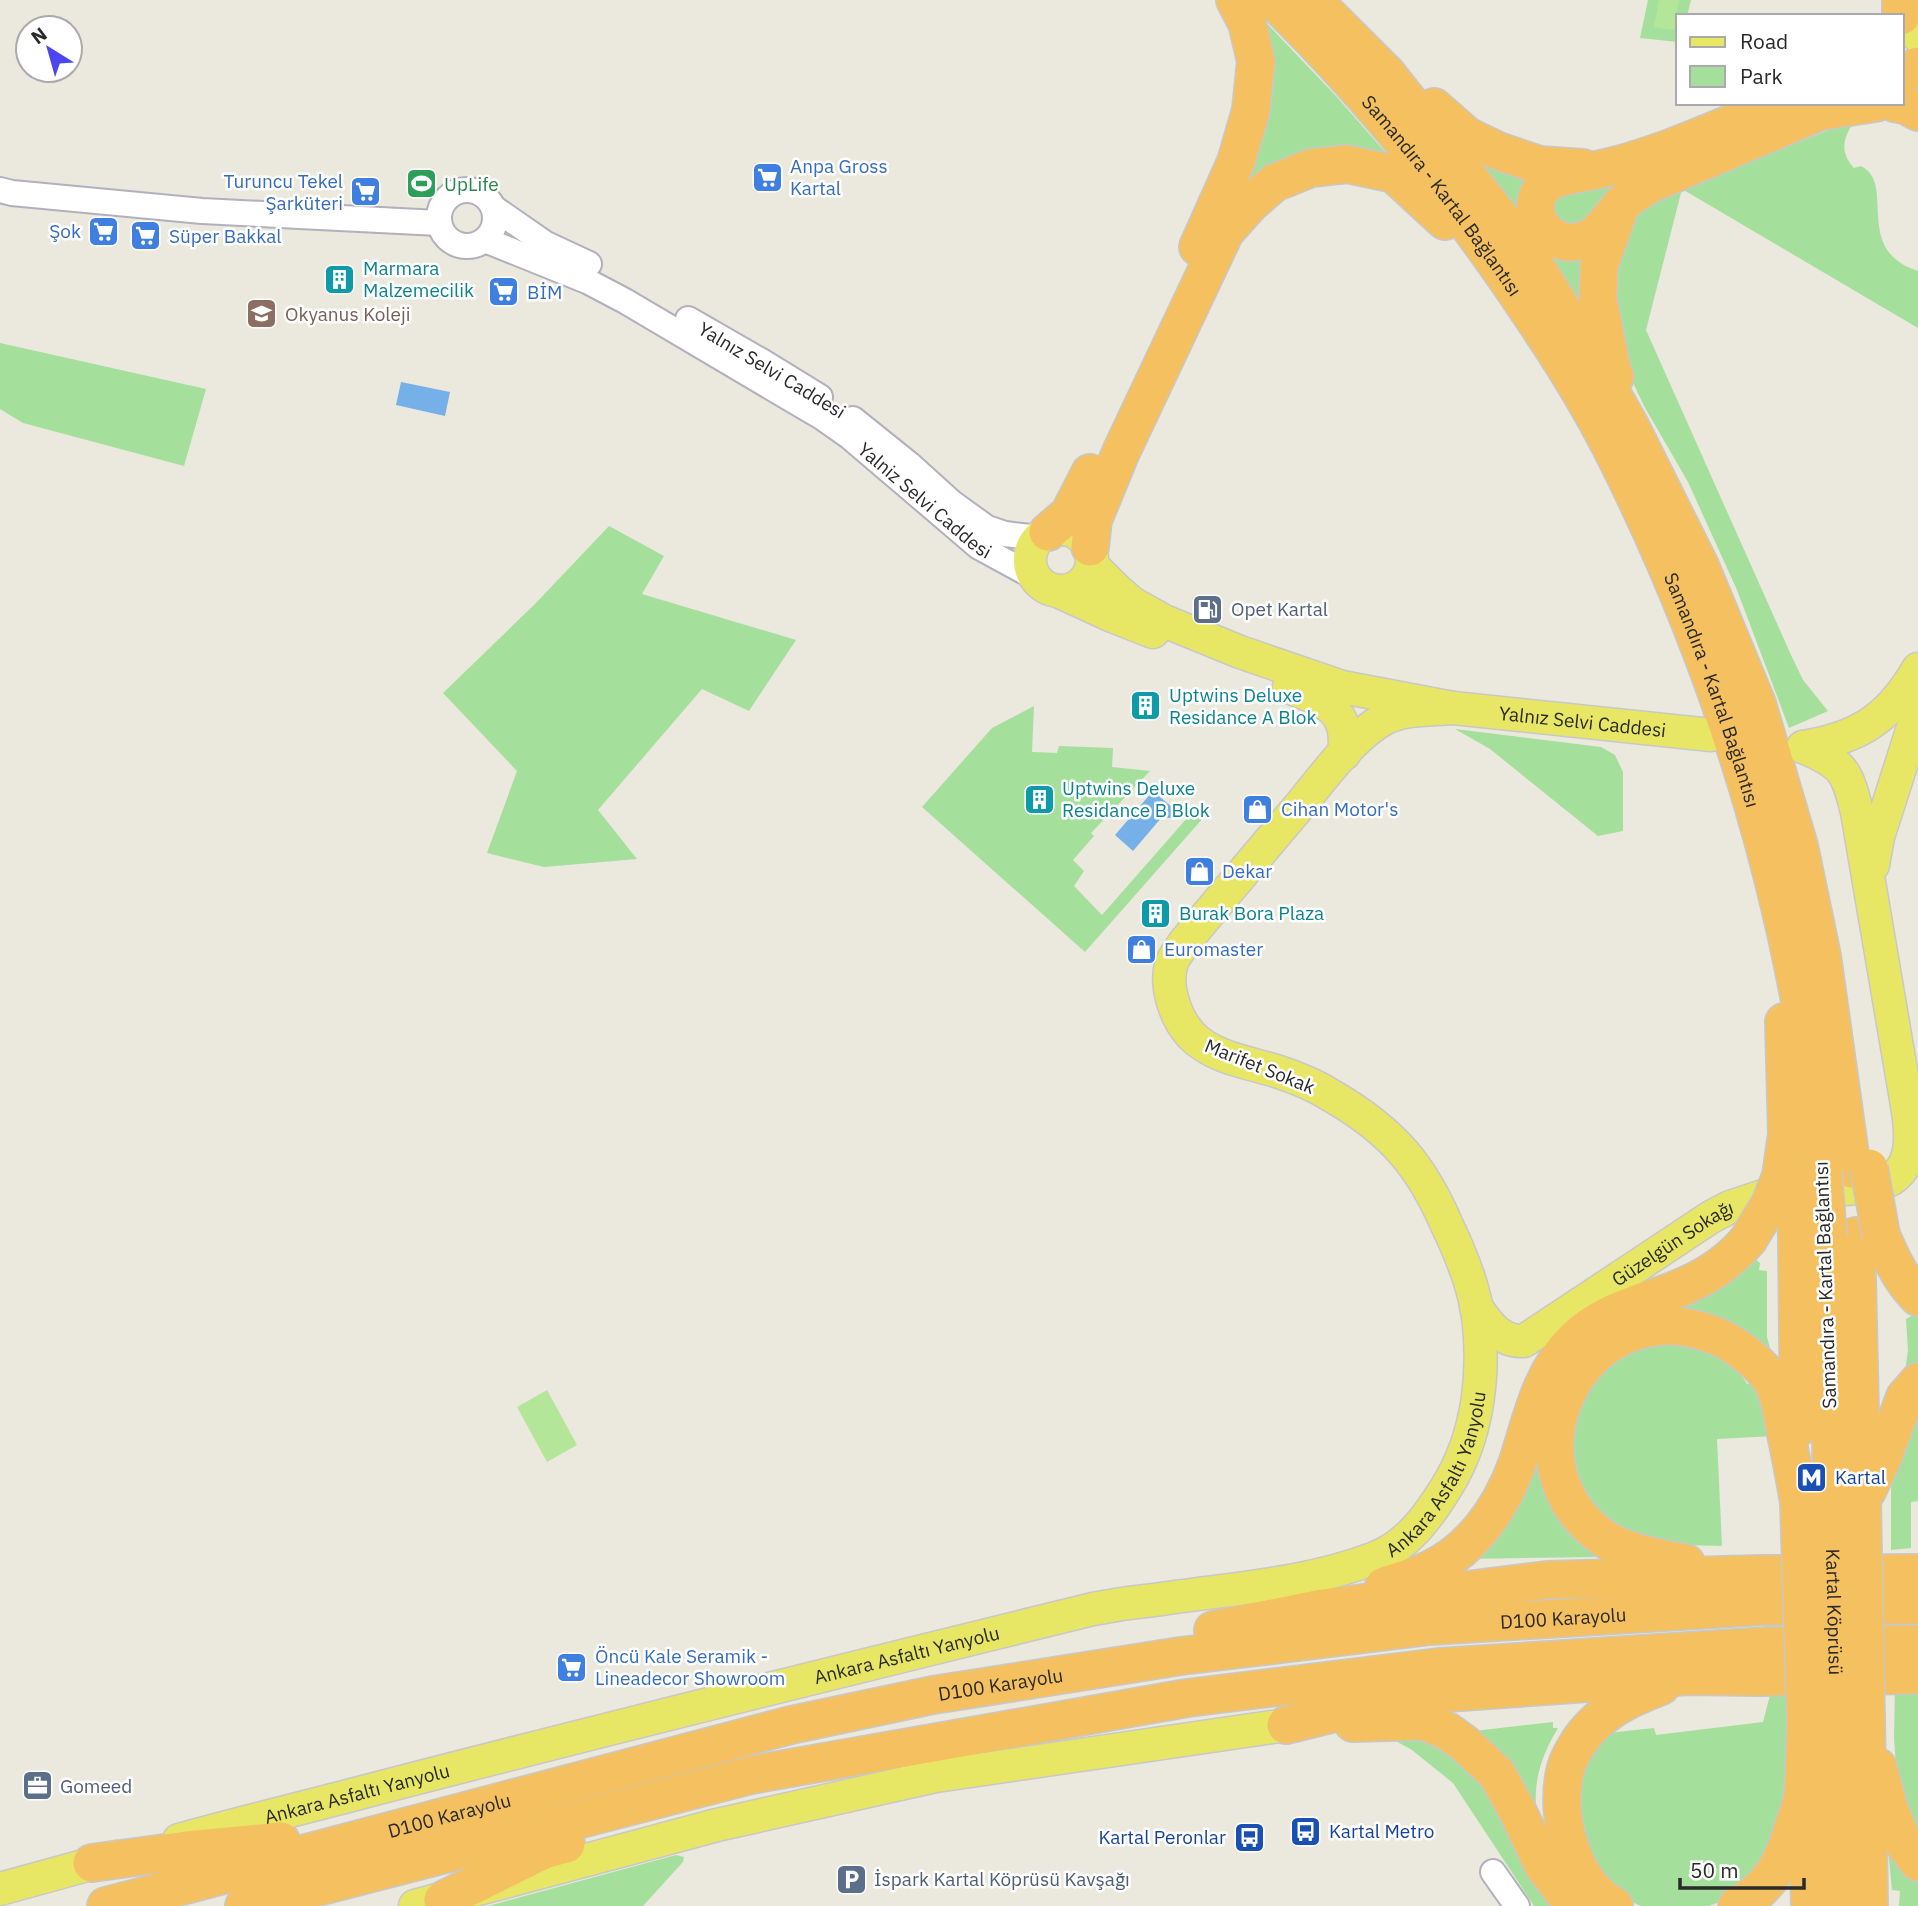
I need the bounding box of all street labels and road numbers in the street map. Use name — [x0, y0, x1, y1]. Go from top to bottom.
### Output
street label: Samandıra - Kartal Bağlantısı — [1357, 90, 1527, 301]
street label: Yalnız Selvi Caddesi — [694, 316, 850, 424]
street label: Yalniz Selvi Caddesi — [853, 437, 996, 564]
street label: Samandıra - Kartal Bağlantısı — [1659, 569, 1765, 810]
street label: Yalnız Selvi Caddesi — [1498, 701, 1667, 742]
street label: Marifet Sokak — [1201, 1033, 1319, 1099]
street label: Samandıra - Kartal Bağlantısı — [1809, 1161, 1841, 1409]
street label: Güzelgün Sokağı — [1607, 1195, 1736, 1291]
street label: Ankara Asfaltı Yanyolu — [1381, 1390, 1491, 1562]
street label: Kartal Köprüsü — [1821, 1548, 1848, 1676]
street label: D100 Karayolu — [1499, 1602, 1627, 1634]
street label: Ankara Asfaltı Yanyolu — [811, 1620, 1002, 1689]
street label: D100 Karayolu — [936, 1663, 1065, 1706]
street label: Ankara Asfaltı Yanyolu — [262, 1758, 452, 1829]
street label: D100 Karayolu — [385, 1788, 513, 1843]

